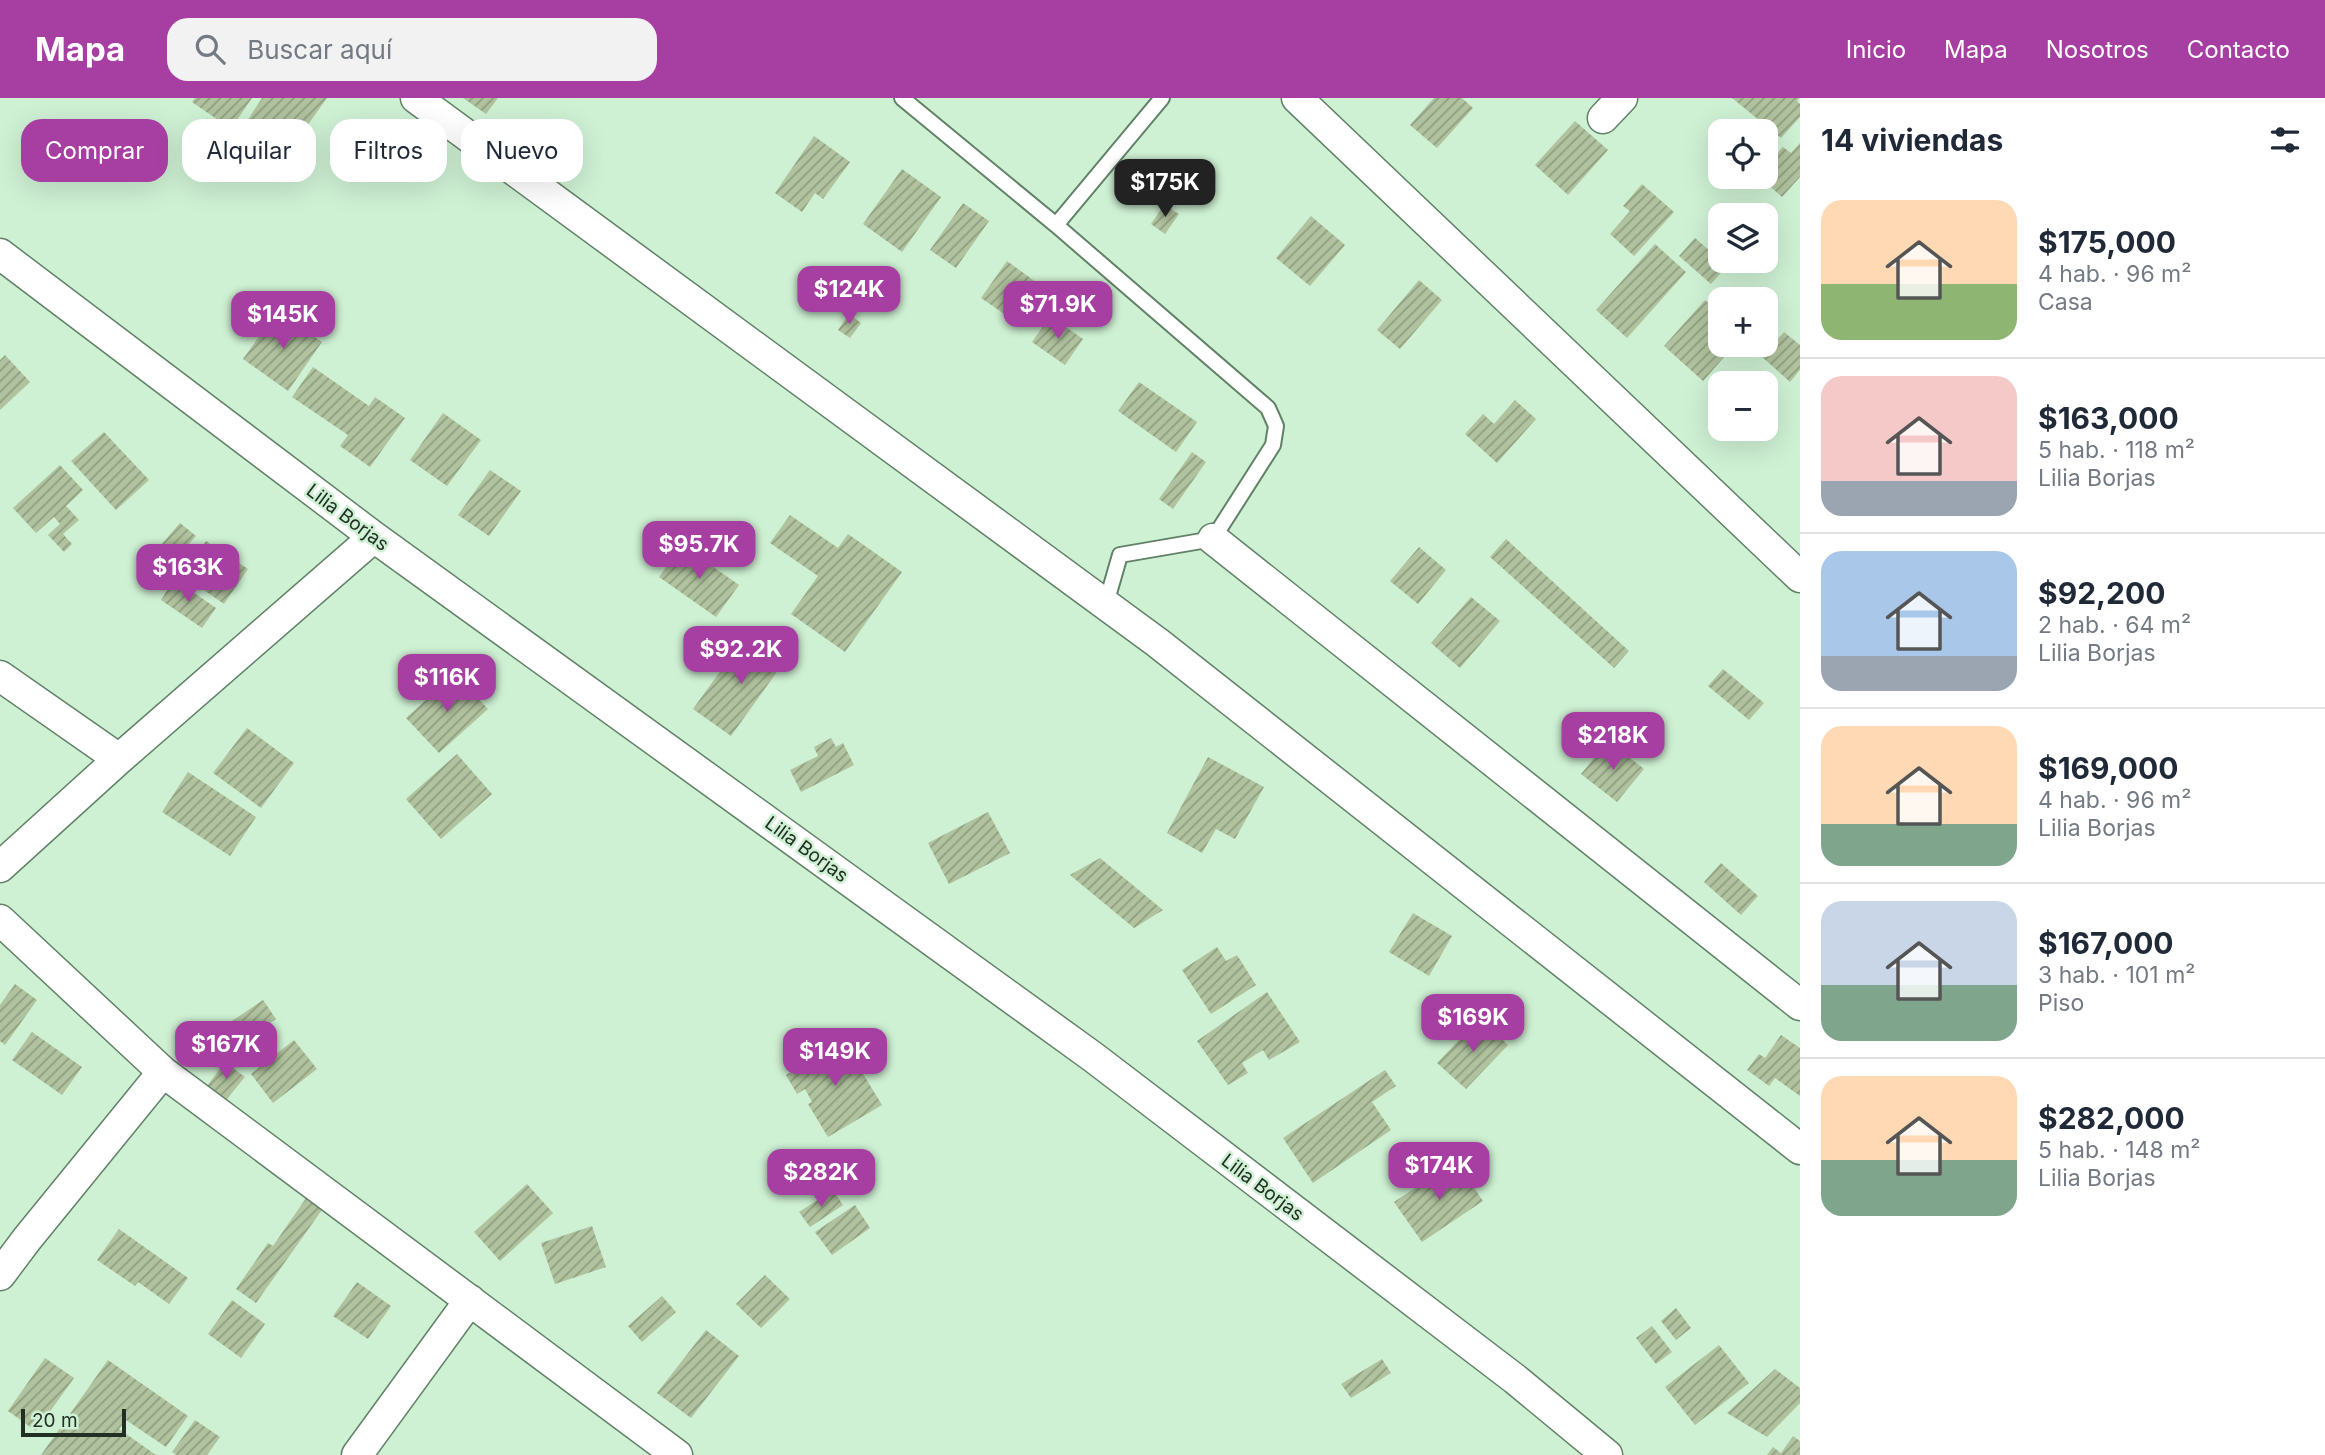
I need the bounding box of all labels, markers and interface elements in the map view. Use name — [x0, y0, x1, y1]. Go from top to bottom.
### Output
search box — [167, 18, 657, 81]
text: Mapa — [35, 29, 125, 69]
icon: search — [191, 30, 229, 68]
text: Buscar aquí — [247, 34, 392, 65]
text: Inicio — [1846, 35, 1906, 64]
text: Mapa — [1944, 35, 2008, 64]
text: Nosotros — [2046, 35, 2149, 64]
text: Contacto — [2187, 35, 2290, 64]
chip: Comprar — [21, 119, 168, 182]
chip: Alquilar — [182, 119, 316, 182]
chip: Filtros — [330, 119, 447, 182]
chip: Nuevo — [461, 119, 583, 182]
map controls — [1708, 119, 1778, 441]
button: locate — [1708, 119, 1778, 189]
icon: filters — [2266, 121, 2304, 159]
text: 14 viviendas — [1821, 122, 2003, 158]
pin: $175K — [1116, 159, 1214, 219]
text: $175K — [1130, 168, 1200, 196]
button: layers — [1708, 203, 1778, 273]
text: $175,000 — [2038, 224, 2176, 260]
icon: home — [1877, 228, 1961, 312]
text: 4 hab. · 96 m² — [2038, 260, 2191, 288]
pin: $124K — [800, 266, 898, 326]
text: $124K — [813, 275, 885, 303]
pin: $71.9K — [1001, 282, 1115, 341]
button: + — [1708, 287, 1778, 357]
text: Casa — [2038, 288, 2093, 316]
text: $71.9K — [1019, 290, 1097, 318]
pin: $145K — [234, 292, 332, 351]
text: $145K — [247, 300, 319, 328]
button: − — [1708, 371, 1778, 441]
text: $163,000 — [2038, 400, 2179, 436]
icon: home — [1877, 404, 1961, 488]
text: 5 hab. · 118 m² — [2038, 436, 2195, 464]
text: Lilia Borjas — [2038, 464, 2156, 492]
street label: Lilia Borjas — [302, 479, 393, 556]
pin: $95.7K — [642, 522, 756, 581]
text: $95.7K — [658, 530, 740, 558]
pin: $163K — [139, 545, 237, 604]
text: $163K — [152, 553, 224, 581]
text: $92,200 — [2038, 575, 2165, 611]
icon: home — [1877, 579, 1961, 663]
text: 2 hab. · 64 m² — [2038, 611, 2191, 639]
pin: $92.2K — [684, 626, 798, 686]
text: $92.2K — [699, 635, 783, 663]
text: Lilia Borjas — [2038, 639, 2156, 667]
pin: $116K — [398, 654, 496, 714]
text: $116K — [414, 663, 480, 691]
pin: $218K — [1564, 712, 1662, 772]
text: $218K — [1578, 721, 1648, 749]
text: $169,000 — [2038, 750, 2179, 786]
icon: home — [1877, 754, 1961, 838]
text: 4 hab. · 96 m² — [2038, 786, 2191, 814]
street label: Lilia Borjas — [761, 812, 853, 887]
text: Lilia Borjas — [2038, 814, 2156, 842]
text: $167,000 — [2038, 925, 2174, 961]
icon: home — [1877, 929, 1961, 1013]
text: 3 hab. · 101 m² — [2038, 961, 2195, 989]
text: Piso — [2038, 989, 2084, 1017]
pin: $169K — [1424, 995, 1522, 1054]
text: $169K — [1437, 1003, 1509, 1031]
pin: $167K — [177, 1021, 275, 1081]
pin: $149K — [786, 1028, 884, 1088]
text: $167K — [191, 1030, 261, 1058]
text: $149K — [799, 1037, 871, 1065]
text: $282,000 — [2038, 1100, 2185, 1136]
icon: home — [1877, 1104, 1961, 1188]
text: 5 hab. · 148 m² — [2038, 1136, 2200, 1164]
pin: $174K — [1390, 1142, 1488, 1202]
street label: Lilia Borjas — [1217, 1149, 1308, 1226]
pin: $282K — [772, 1150, 870, 1209]
text: $174K — [1404, 1151, 1474, 1179]
text: $282K — [783, 1158, 859, 1186]
text: Lilia Borjas — [2038, 1164, 2156, 1192]
scale bar — [21, 1406, 126, 1438]
text: 20 m — [32, 1409, 78, 1432]

